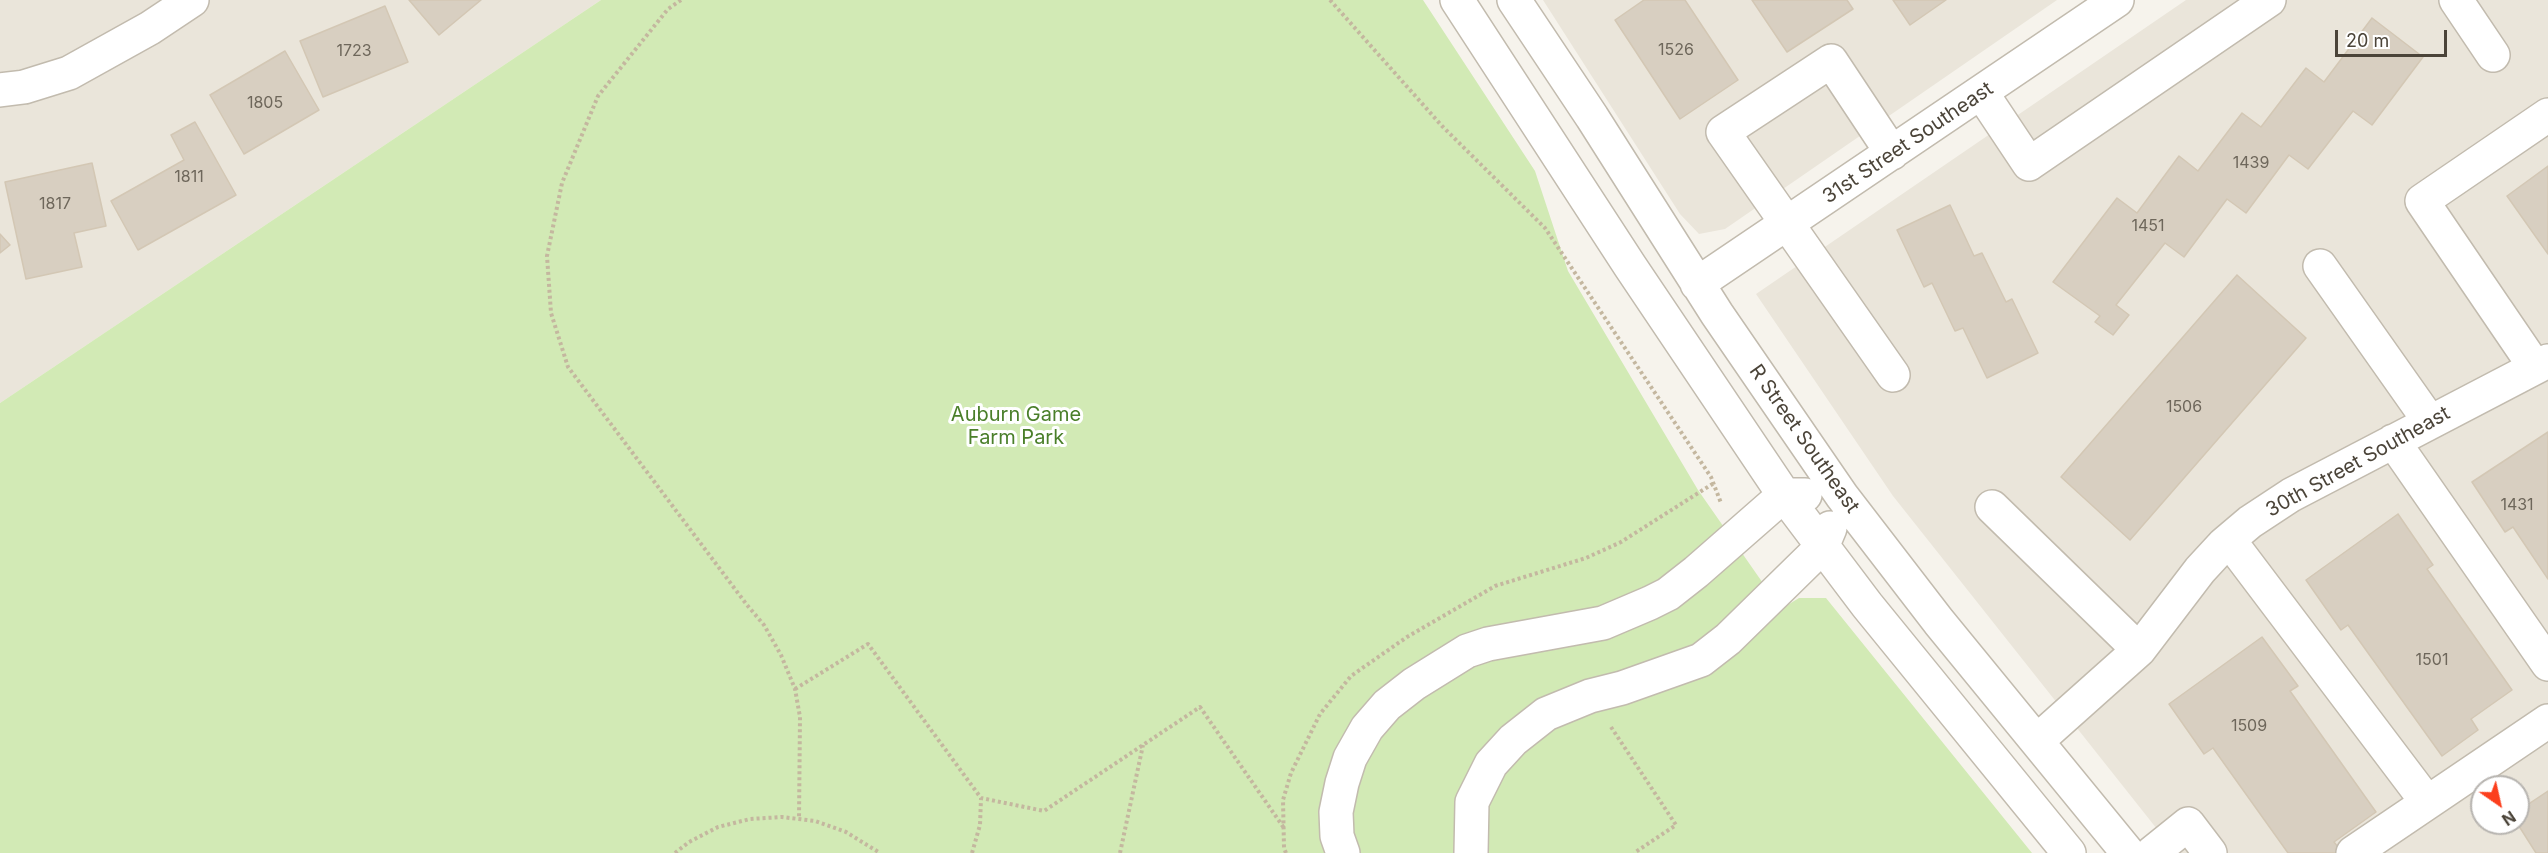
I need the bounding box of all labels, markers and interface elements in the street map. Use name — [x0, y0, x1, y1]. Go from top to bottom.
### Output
scale bar — [2338, 18, 2450, 56]
text: 20 m — [2346, 30, 2389, 51]
house number: 1526 — [1658, 40, 1694, 60]
house number: 1723 — [336, 41, 372, 61]
street label: 31st Street Southeast — [1818, 77, 1998, 209]
house number: 1805 — [247, 93, 283, 113]
house number: 1439 — [2233, 153, 2269, 173]
house number: 1811 — [174, 167, 204, 187]
house number: 1817 — [39, 194, 71, 214]
house number: 1451 — [2131, 216, 2165, 236]
street label: R Street Southeast — [1744, 360, 1864, 518]
house number: 1506 — [2166, 397, 2202, 417]
street label: 30th Street Southeast — [2262, 401, 2454, 523]
park label: Auburn Game Farm Park — [951, 403, 1081, 450]
house number: 1431 — [2500, 495, 2534, 515]
house number: 1501 — [2416, 650, 2448, 670]
house number: 1509 — [2231, 716, 2267, 736]
north arrow — [2470, 775, 2530, 835]
text: N — [2498, 807, 2520, 830]

